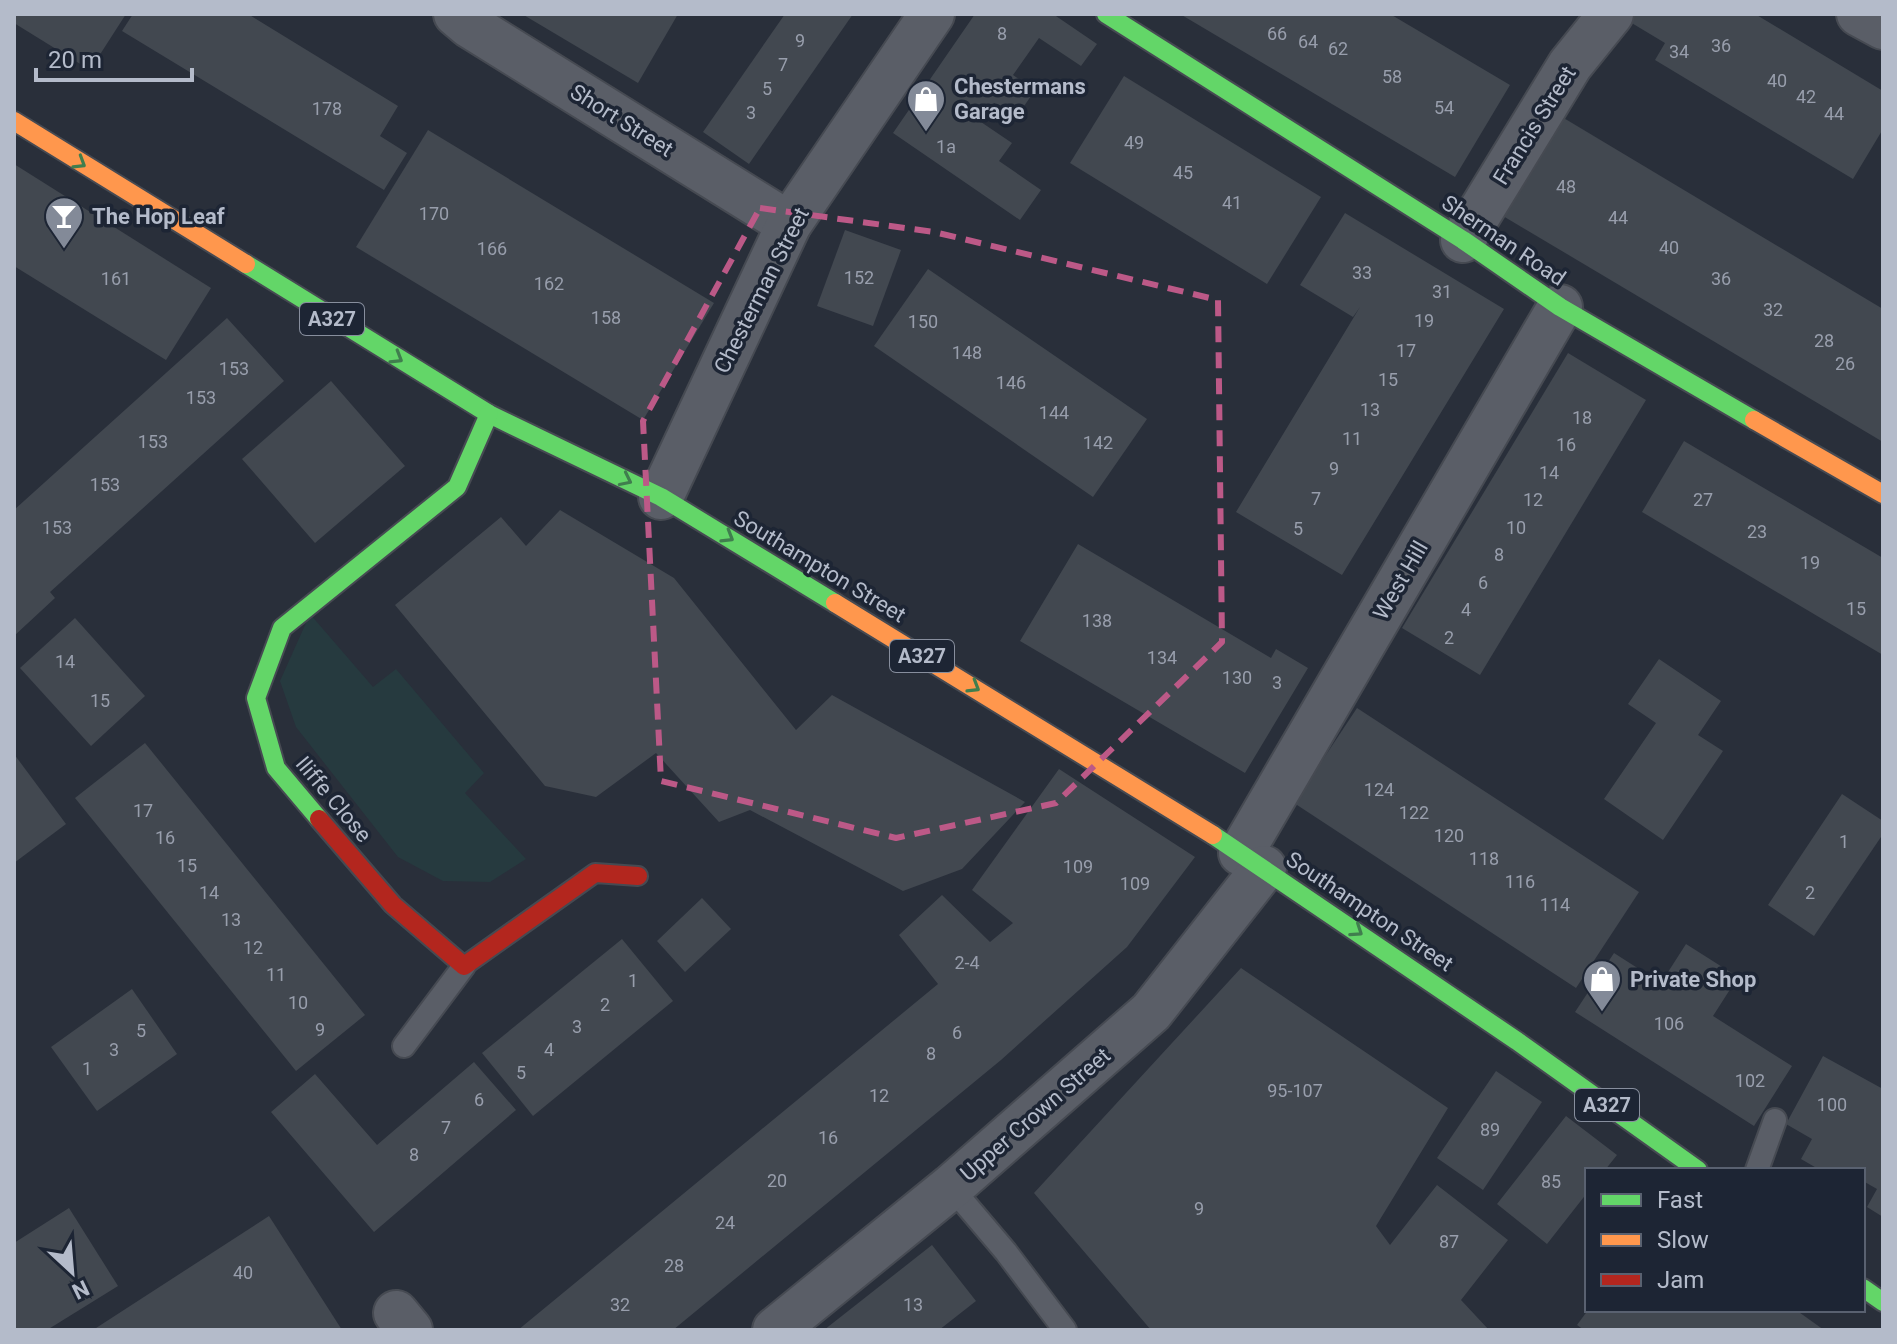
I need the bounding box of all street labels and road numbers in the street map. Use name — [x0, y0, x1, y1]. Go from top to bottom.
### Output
street label: Francis Street — [1488, 62, 1581, 189]
street label: Short Street — [566, 79, 678, 162]
street label: Sherman Road — [1437, 190, 1570, 291]
street label: Chesterman Street — [709, 203, 814, 377]
road number: A327 — [300, 303, 364, 335]
street label: Southampton Street — [729, 505, 910, 628]
street label: West Hill — [1368, 536, 1433, 624]
road number: A327 — [890, 640, 954, 672]
street label: Iliffe Close — [291, 751, 377, 847]
street label: Southampton Street — [1282, 846, 1458, 977]
street label: Upper Crown Street — [955, 1043, 1115, 1186]
road number: A327 — [1575, 1089, 1639, 1121]

